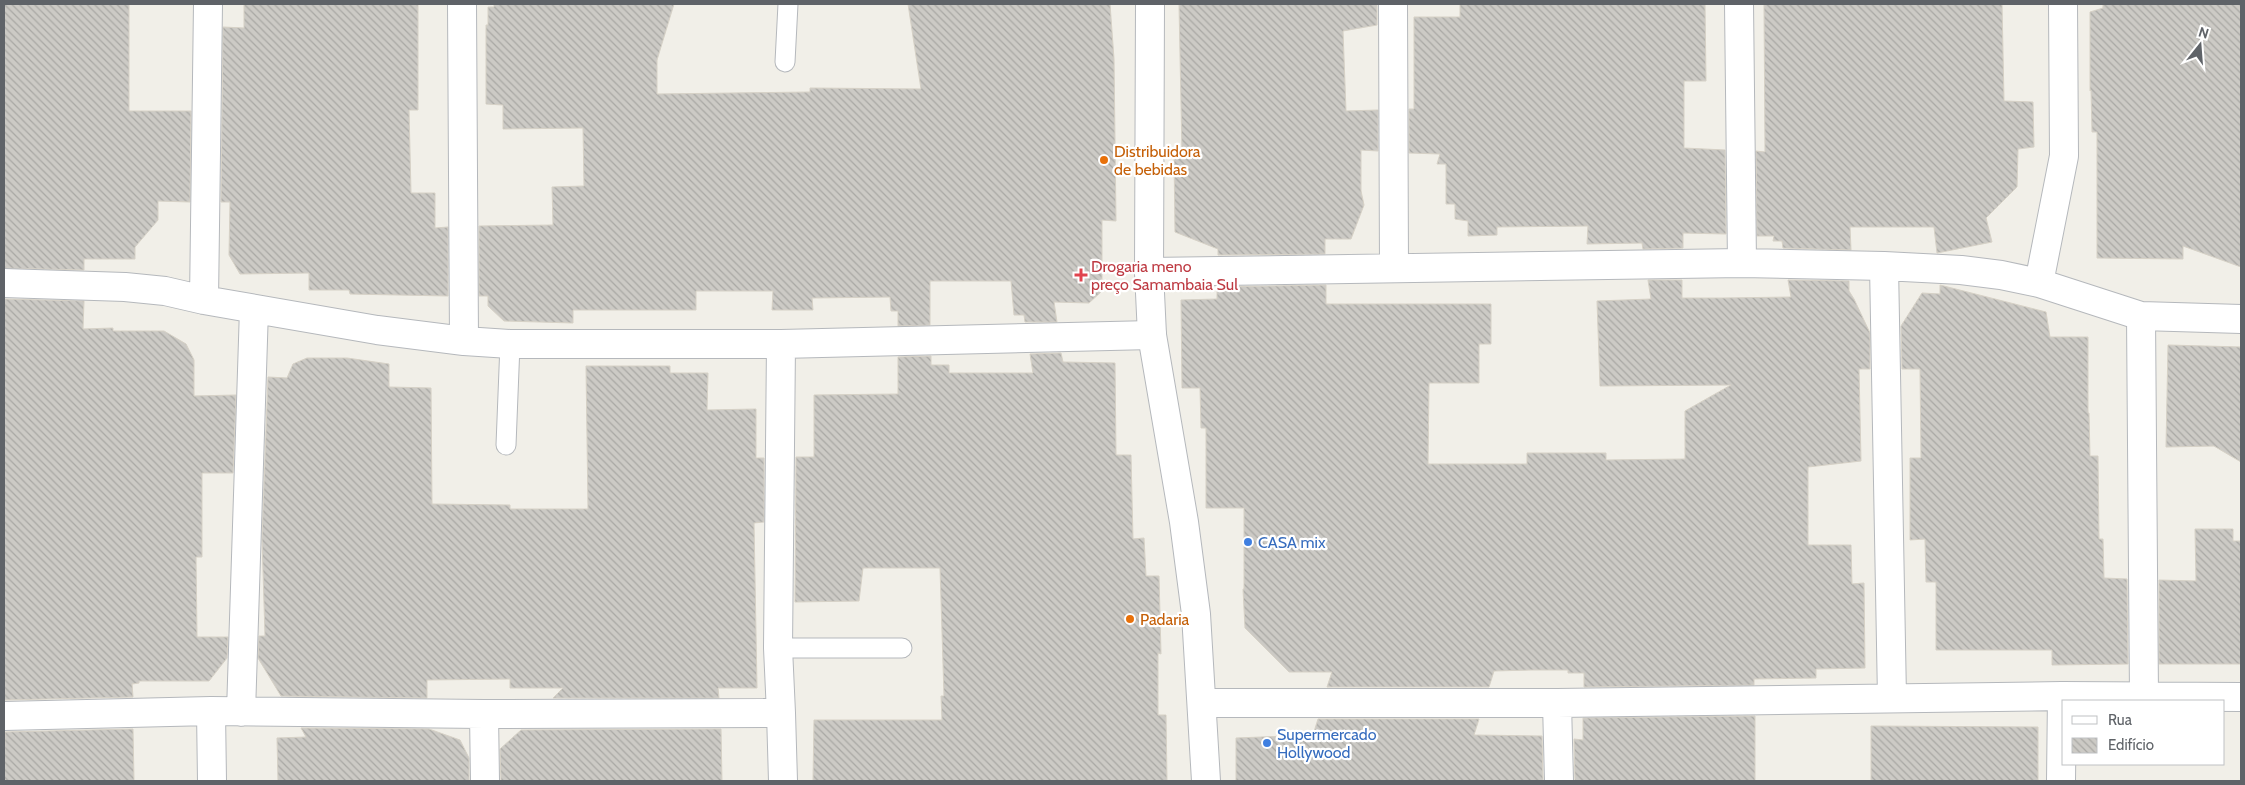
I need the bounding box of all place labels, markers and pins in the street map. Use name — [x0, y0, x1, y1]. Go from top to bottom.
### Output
place label: Distribuidora de bebidas — [1114, 142, 1201, 179]
marker: Distribuidora de bebidas — [1098, 154, 1110, 166]
place label: Drogaria meno preço Samambaia Sul — [1091, 257, 1238, 294]
marker: Drogaria meno preço Samambaia Sul — [1075, 269, 1087, 281]
place label: CASA mix — [1258, 533, 1326, 552]
marker: CASA mix — [1242, 536, 1254, 548]
place label: Padaria — [1140, 610, 1190, 629]
marker: Padaria — [1124, 613, 1136, 625]
place label: Supermercado Hollywood — [1277, 725, 1377, 762]
marker: Supermercado Hollywood — [1261, 737, 1273, 749]

